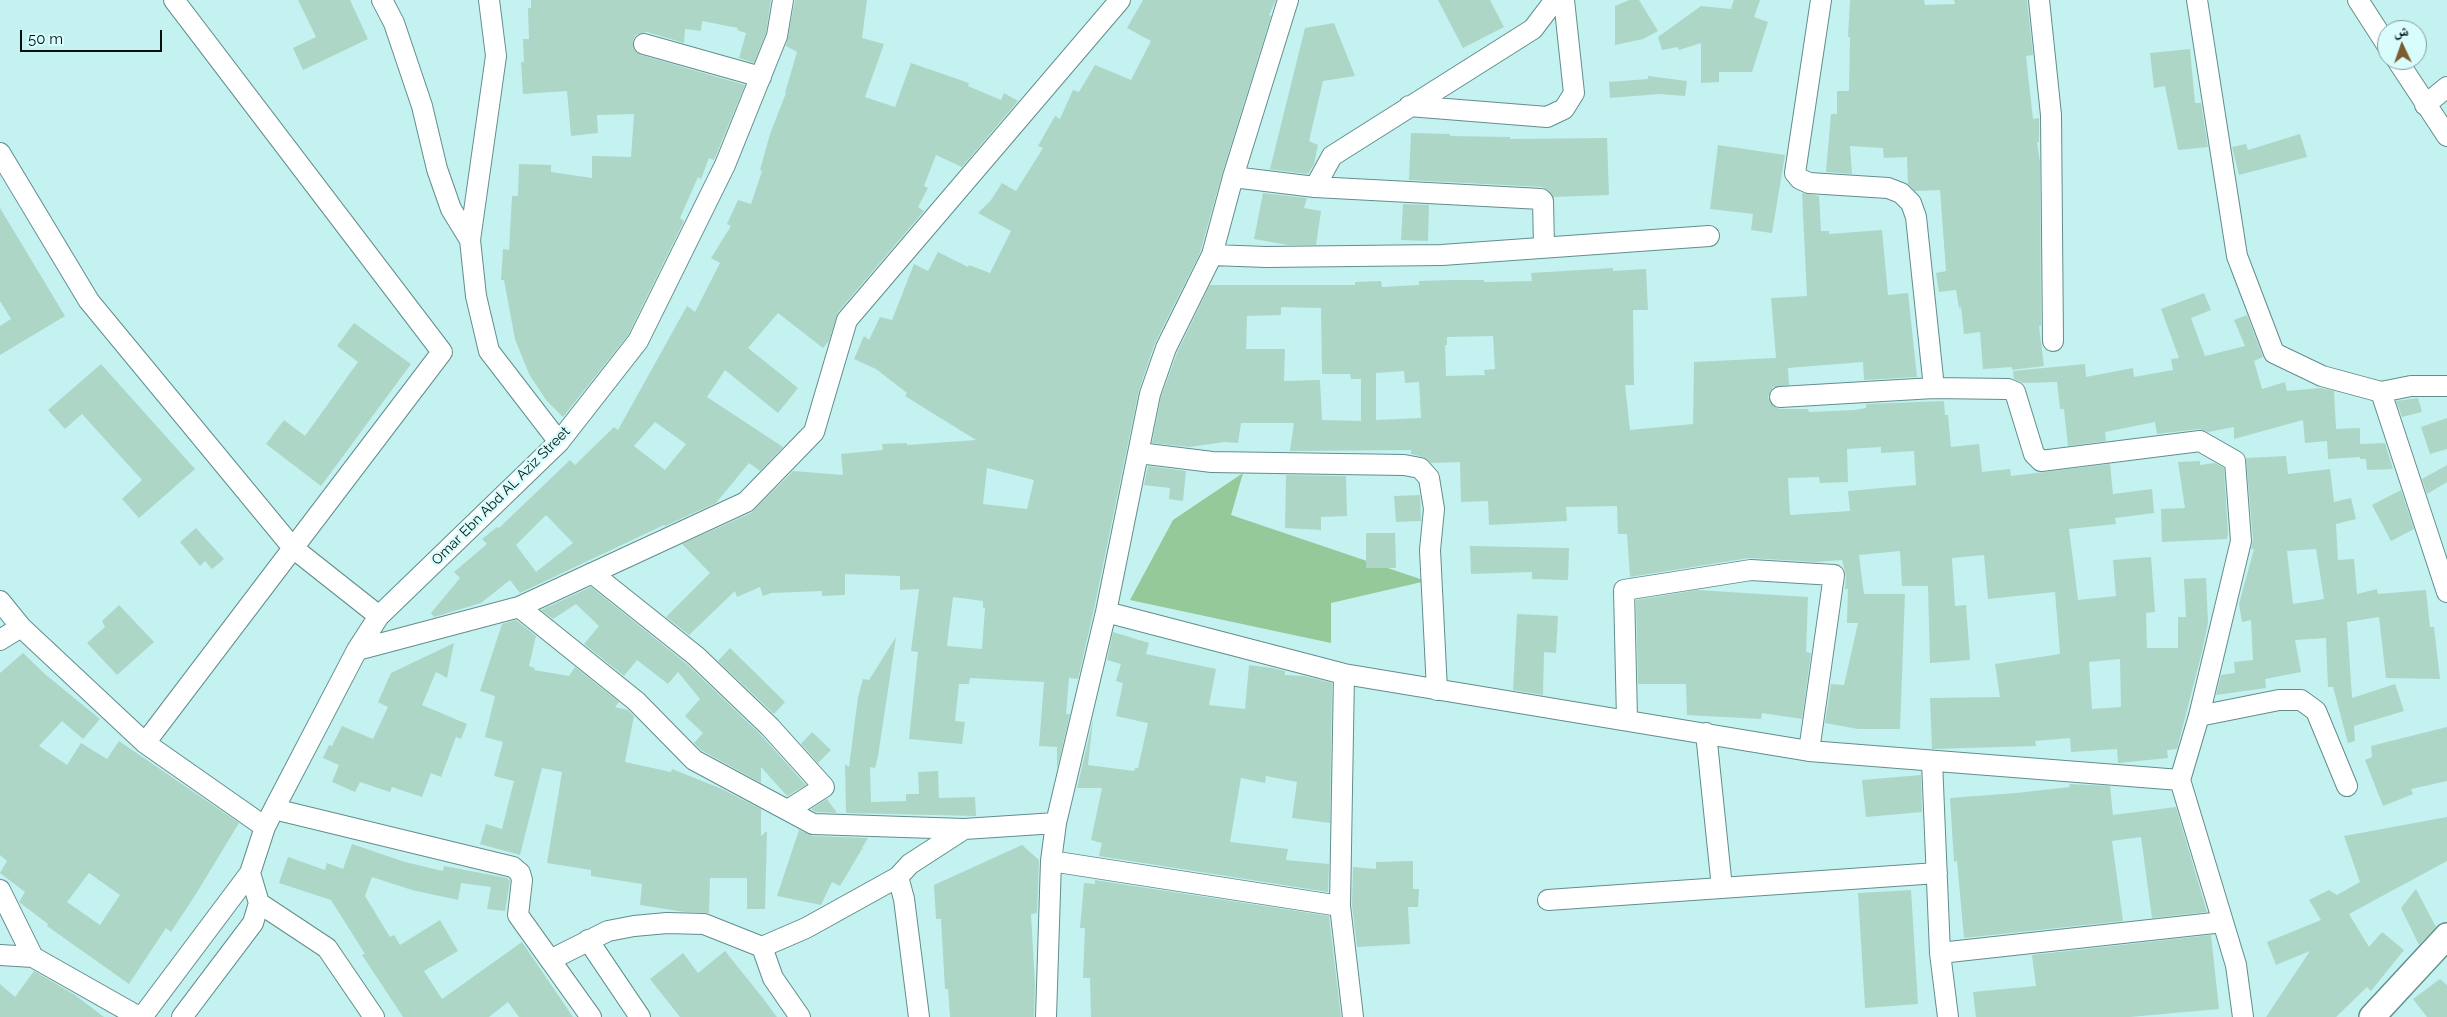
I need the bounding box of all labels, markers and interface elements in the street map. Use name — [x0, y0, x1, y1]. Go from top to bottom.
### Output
scale bar — [22, 20, 165, 52]
north arrow — [2377, 20, 2427, 70]
text: ش — [2393, 23, 2409, 39]
text: 50 m — [28, 30, 63, 48]
street label: Omar Ebn Abd AL Aziz Street — [428, 423, 574, 569]

